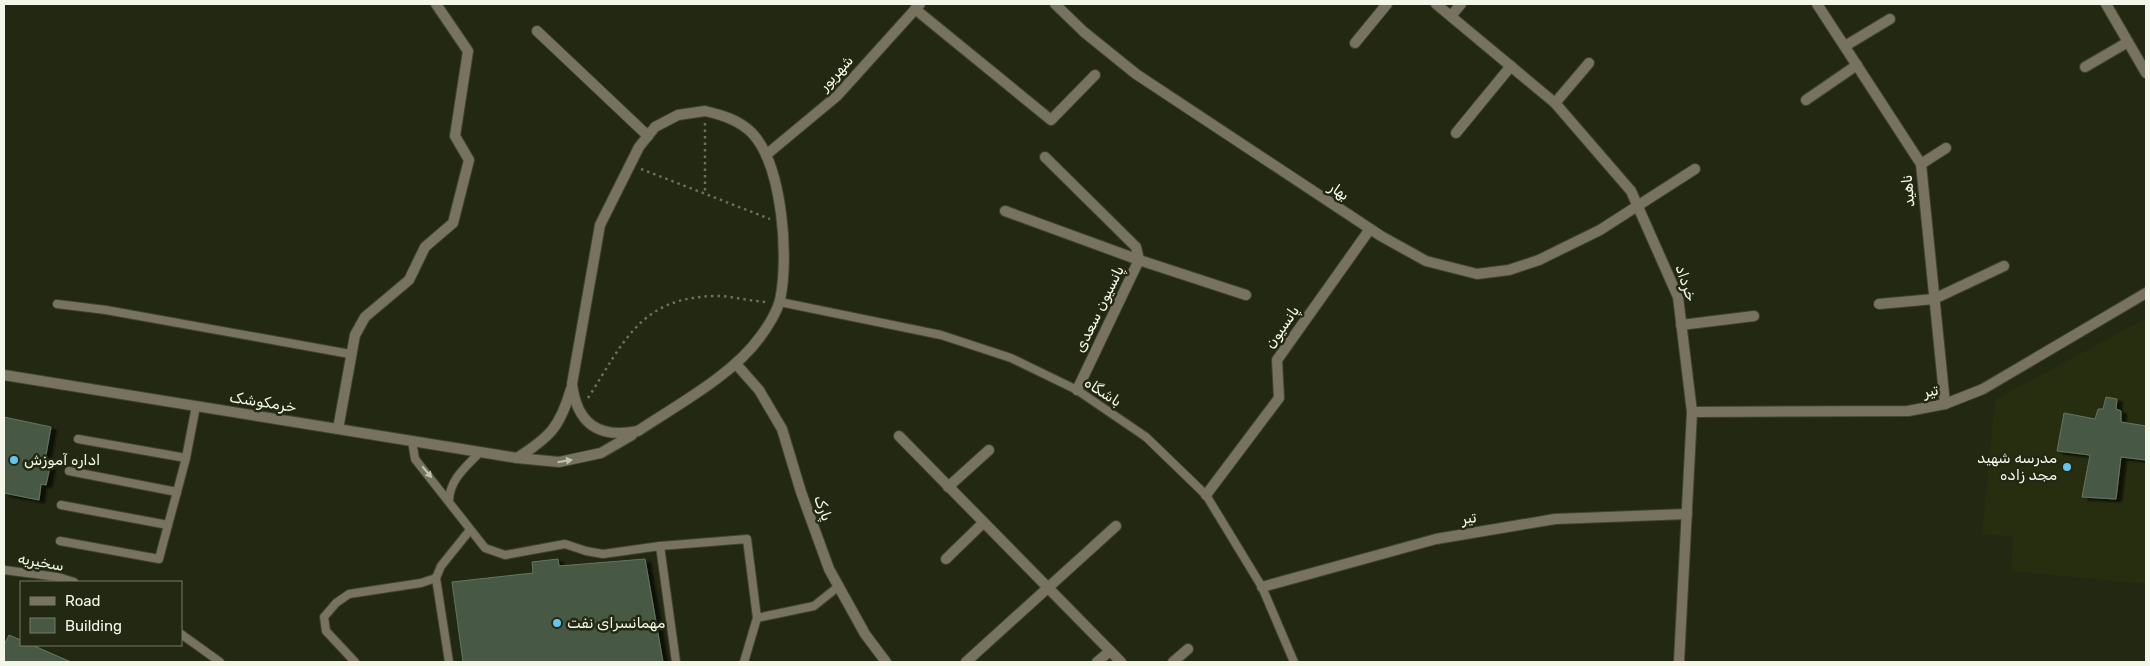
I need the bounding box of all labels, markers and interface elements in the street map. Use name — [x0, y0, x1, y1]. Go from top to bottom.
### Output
street label: شهریور — [814, 51, 857, 95]
street label: ناهید — [1898, 174, 1918, 208]
street label: بهار — [1325, 177, 1353, 204]
street label: خرداد — [1671, 262, 1701, 304]
street label: پانسیون سعدی — [1070, 263, 1129, 356]
street label: پانسیون — [1261, 302, 1304, 352]
street label: باشگاه — [1081, 373, 1125, 411]
street label: تیر — [1921, 381, 1940, 401]
street label: خرمکوشک — [228, 388, 298, 416]
place label: مدرسه شهید مجد زاده — [1977, 449, 2057, 484]
place label: اداره آموزش — [24, 451, 100, 469]
marker: اداره آموزش — [8, 454, 20, 466]
one-way arrow — [557, 456, 573, 464]
marker: مدرسه شهید مجد زاده — [2061, 461, 2073, 473]
one-way arrow — [421, 466, 432, 479]
street label: پارک — [809, 493, 836, 524]
street label: تیر — [1459, 508, 1478, 528]
street label: سخیریه — [17, 549, 65, 575]
legend — [20, 581, 182, 646]
text: Road — [65, 592, 101, 610]
place label: مهمانسرای نفت — [567, 614, 665, 632]
text: Building — [65, 617, 122, 635]
marker: مهمانسرای نفت — [551, 617, 563, 629]

